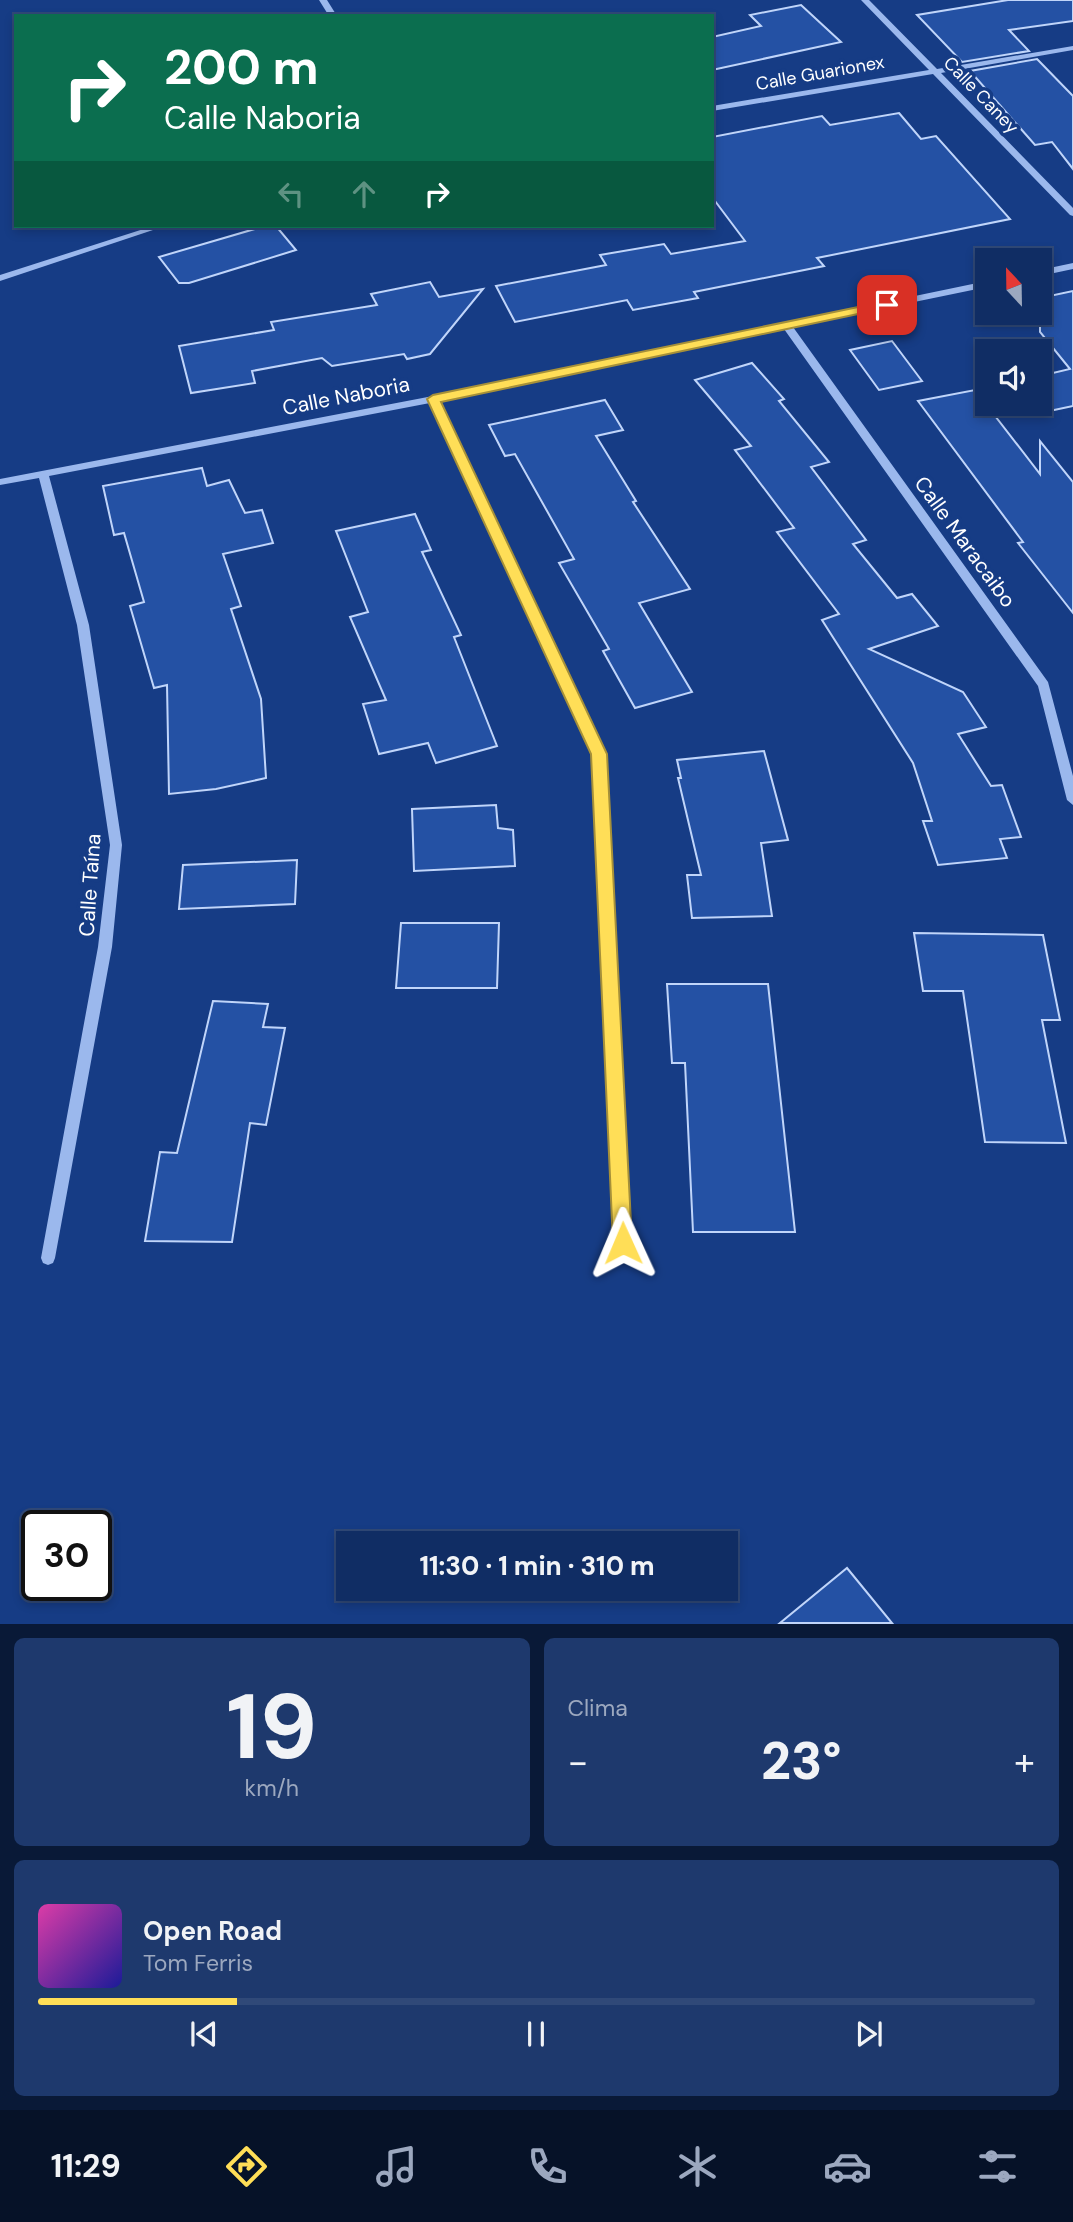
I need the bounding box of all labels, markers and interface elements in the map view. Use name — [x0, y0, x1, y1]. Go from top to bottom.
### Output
text: 200 m — [164, 35, 319, 99]
icon: right — [49, 42, 140, 133]
street label: Calle Guarionex — [754, 50, 886, 96]
street label: Calle Caney — [938, 51, 1024, 139]
text: Calle Naboria — [164, 97, 361, 139]
icon: left — [272, 175, 310, 213]
icon: ahead — [345, 175, 383, 213]
icon: right — [418, 175, 456, 213]
north arrow — [975, 248, 1052, 326]
map controls — [975, 248, 1052, 416]
pin — [857, 275, 917, 335]
icon: arrive — [868, 286, 906, 324]
button: sound — [975, 339, 1052, 416]
street label: Calle Naboria — [280, 370, 412, 422]
street label: Calle Maracaibo — [908, 471, 1022, 613]
street label: Calle Taína — [72, 833, 108, 937]
position arrow — [586, 1206, 660, 1280]
speed limit sign: 30 — [21, 1510, 112, 1601]
text: 11:30 · 1 min · 310 m — [419, 1549, 655, 1583]
text: 19 — [226, 1668, 317, 1786]
text: Clima — [568, 1693, 628, 1723]
text: 23° — [761, 1727, 841, 1795]
text: − — [568, 1737, 588, 1787]
text: + — [1014, 1737, 1035, 1787]
text: km/h — [245, 1773, 299, 1803]
text: Open Road — [143, 1914, 282, 1948]
text: Tom Ferris — [143, 1948, 253, 1978]
icon: previous — [185, 2015, 223, 2053]
icon: pause — [517, 2015, 555, 2053]
icon: next — [850, 2015, 888, 2053]
icon: directions — [222, 2142, 271, 2191]
icon: music — [372, 2142, 421, 2191]
icon: phone — [523, 2142, 572, 2191]
icon: climate — [673, 2142, 722, 2191]
icon: car — [823, 2142, 872, 2191]
icon: filters — [973, 2142, 1022, 2191]
text: 11:29 — [51, 2145, 121, 2187]

